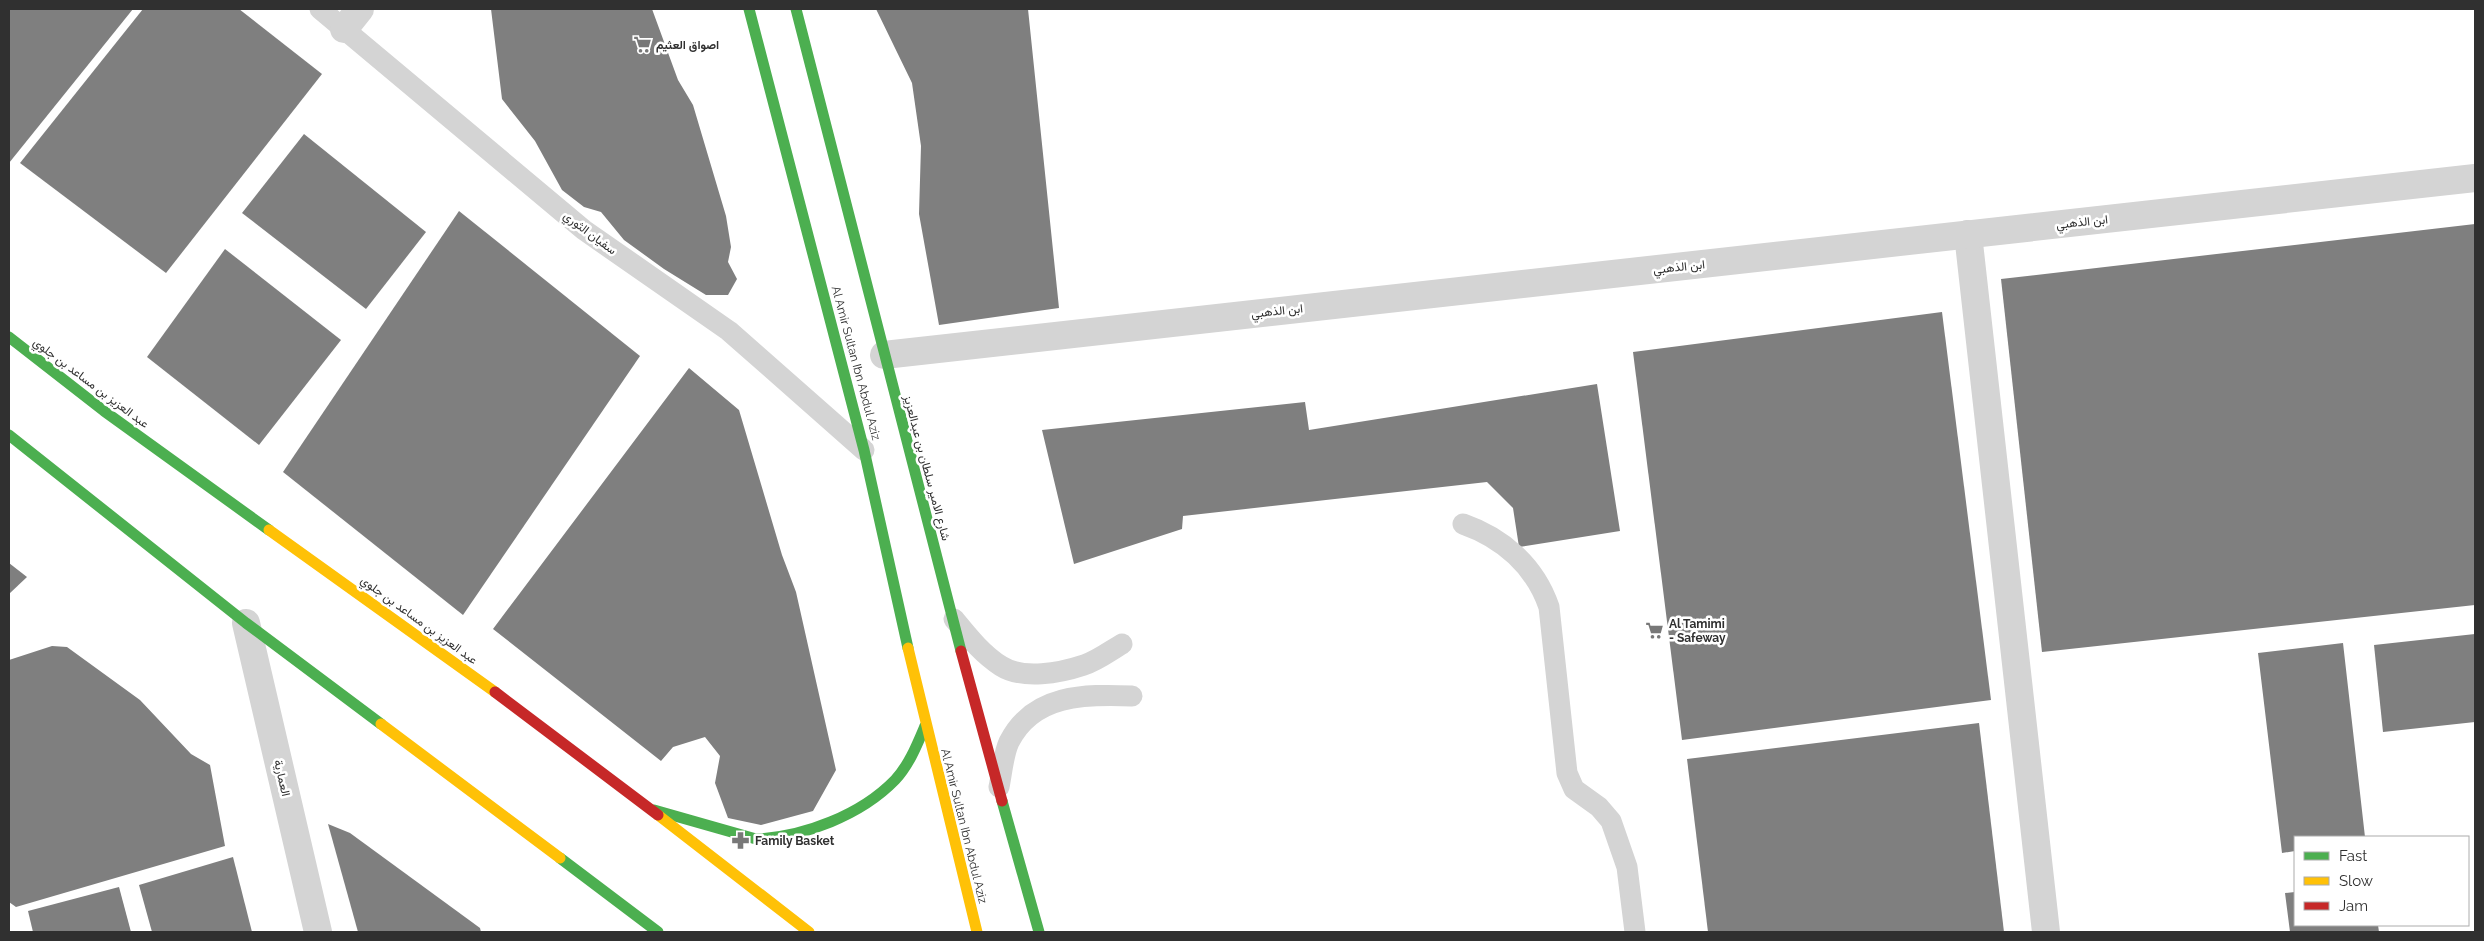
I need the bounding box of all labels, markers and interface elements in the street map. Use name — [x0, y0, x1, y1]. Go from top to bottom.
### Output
supermarket icon: اصواق العثيم — [632, 35, 652, 55]
place label: اصواق العثيم — [656, 38, 719, 53]
street label: سفيان الثوري — [559, 209, 619, 260]
street label: ابن الذهبي — [2055, 212, 2109, 235]
street label: ابن الذهبي — [1652, 257, 1706, 280]
street label: Al Amir Sultan Ibn Abdul Aziz — [829, 284, 883, 442]
street label: ابن الذهبي — [1250, 301, 1304, 324]
street label: عبد العزيز بن مساعد بن جلوي — [29, 335, 152, 433]
street label: شارع الامير سلطان بن عبدالعزيز — [899, 393, 953, 543]
street label: عبد العزيز بن مساعد بن جلوي — [356, 573, 480, 670]
place label: Al Tamimi - Safeway — [1669, 617, 1726, 645]
supermarket icon: Al Tamimi - Safeway — [1645, 621, 1665, 641]
street label: Al Amir Sultan Ibn Abdul Aziz — [938, 747, 990, 905]
street label: العمارية — [270, 758, 293, 798]
pharmacy icon: Family Basket — [731, 831, 751, 851]
place label: Family Basket — [755, 834, 835, 848]
legend — [2294, 836, 2469, 926]
text: Fast — [2339, 847, 2367, 865]
text: Slow — [2339, 872, 2373, 890]
text: Jam — [2339, 897, 2368, 915]

